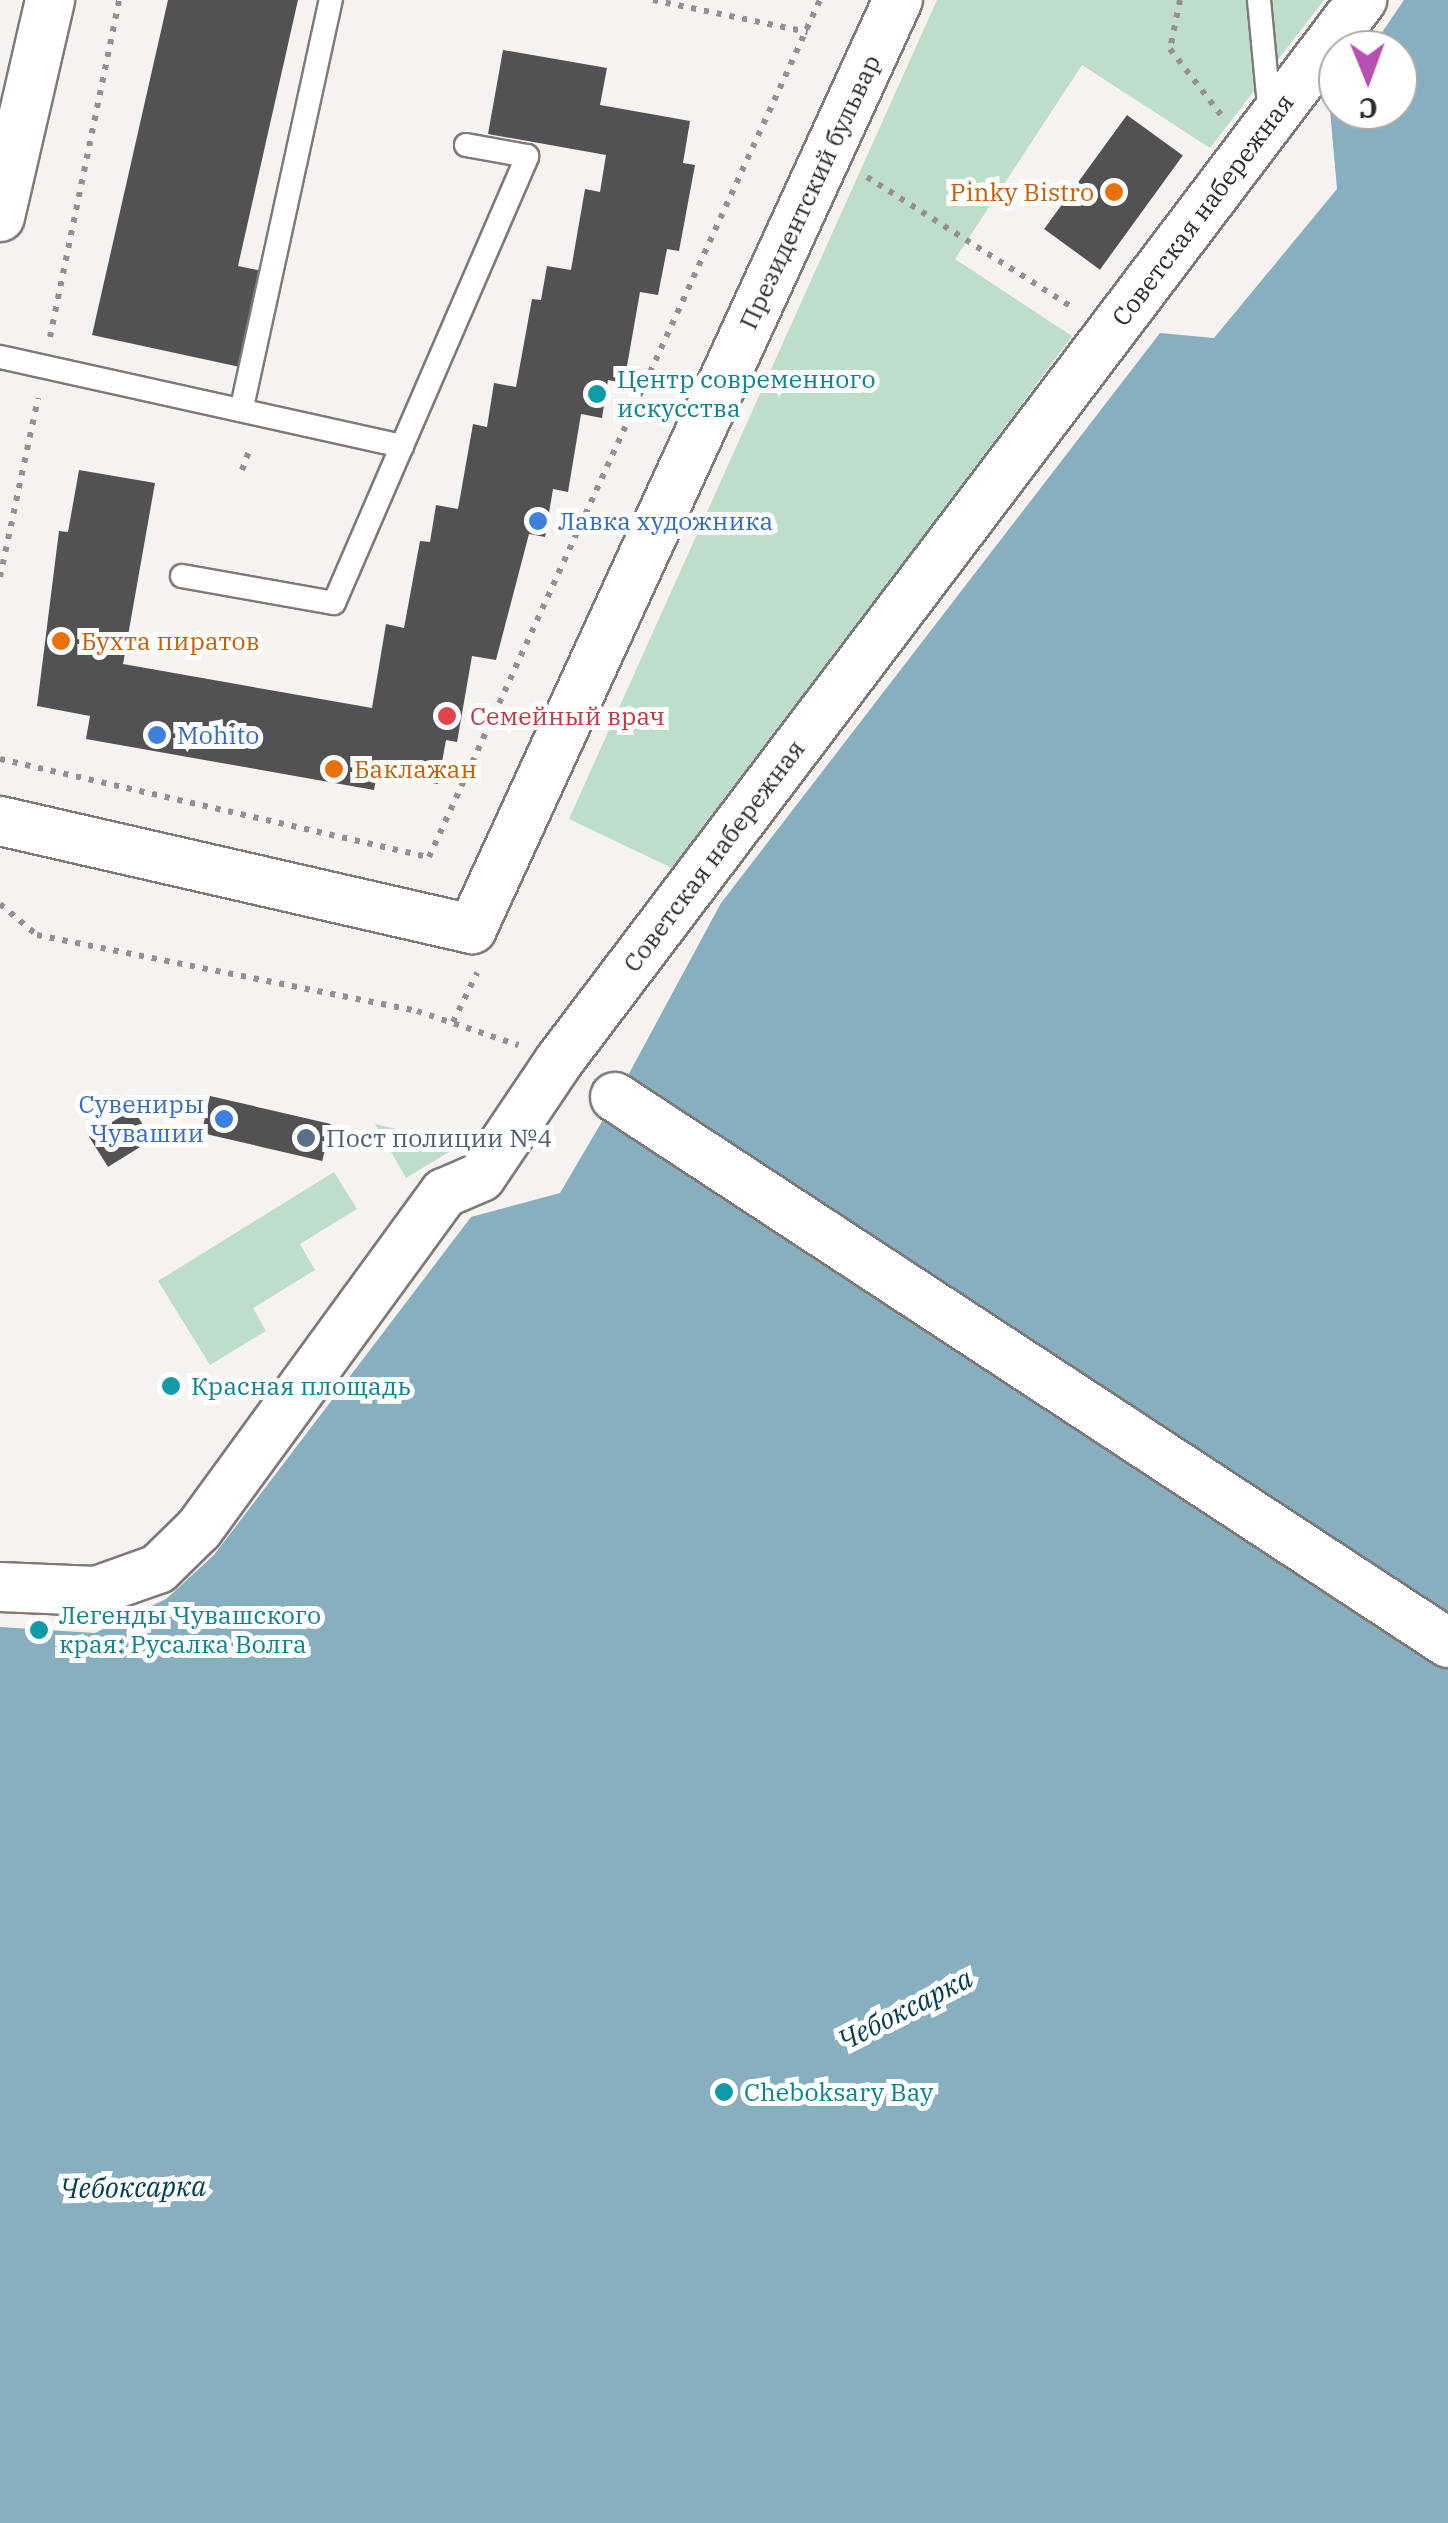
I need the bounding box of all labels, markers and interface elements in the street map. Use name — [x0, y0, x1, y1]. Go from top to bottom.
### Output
north arrow — [1318, 30, 1418, 130]
street label: Президентский бульвар — [733, 50, 887, 334]
street label: Советская набережная — [1106, 88, 1300, 332]
text: С — [1359, 90, 1378, 127]
place label: Pinky Bistro — [950, 177, 1094, 207]
marker: Pinky Bistro — [1103, 181, 1125, 203]
place label: Центр современного искусства — [617, 365, 876, 424]
marker: Центр современного искусства — [586, 383, 608, 405]
place label: Лавка художника — [558, 506, 773, 536]
marker: Лавка художника — [527, 510, 549, 532]
place label: Бухта пиратов — [81, 626, 259, 656]
marker: Бухта пиратов — [50, 630, 72, 652]
place label: Семейный врач — [470, 701, 665, 731]
marker: Семейный врач — [434, 703, 460, 729]
place label: Mohito — [177, 720, 259, 750]
marker: Mohito — [146, 724, 168, 746]
street label: Советская набережная — [617, 734, 811, 978]
place label: Баклажан — [354, 754, 477, 784]
marker: Баклажан — [323, 758, 345, 780]
place label: Сувениры Чувашии — [79, 1090, 204, 1149]
marker: Сувениры Чувашии — [213, 1108, 235, 1130]
place label: Пост полиции №4 — [326, 1123, 552, 1153]
marker: Пост полиции №4 — [295, 1127, 317, 1149]
place label: Красная площадь — [191, 1371, 411, 1401]
marker: Красная площадь — [160, 1375, 182, 1397]
place label: Легенды Чувашского края: Русалка Волга — [59, 1601, 321, 1660]
marker: Легенды Чувашского края: Русалка Волга — [28, 1619, 50, 1641]
water label: Чебоксарка — [832, 1961, 978, 2057]
place label: Cheboksary Bay — [744, 2077, 933, 2107]
marker: Cheboksary Bay — [713, 2081, 735, 2103]
water label: Чебоксарка — [59, 2169, 207, 2205]

